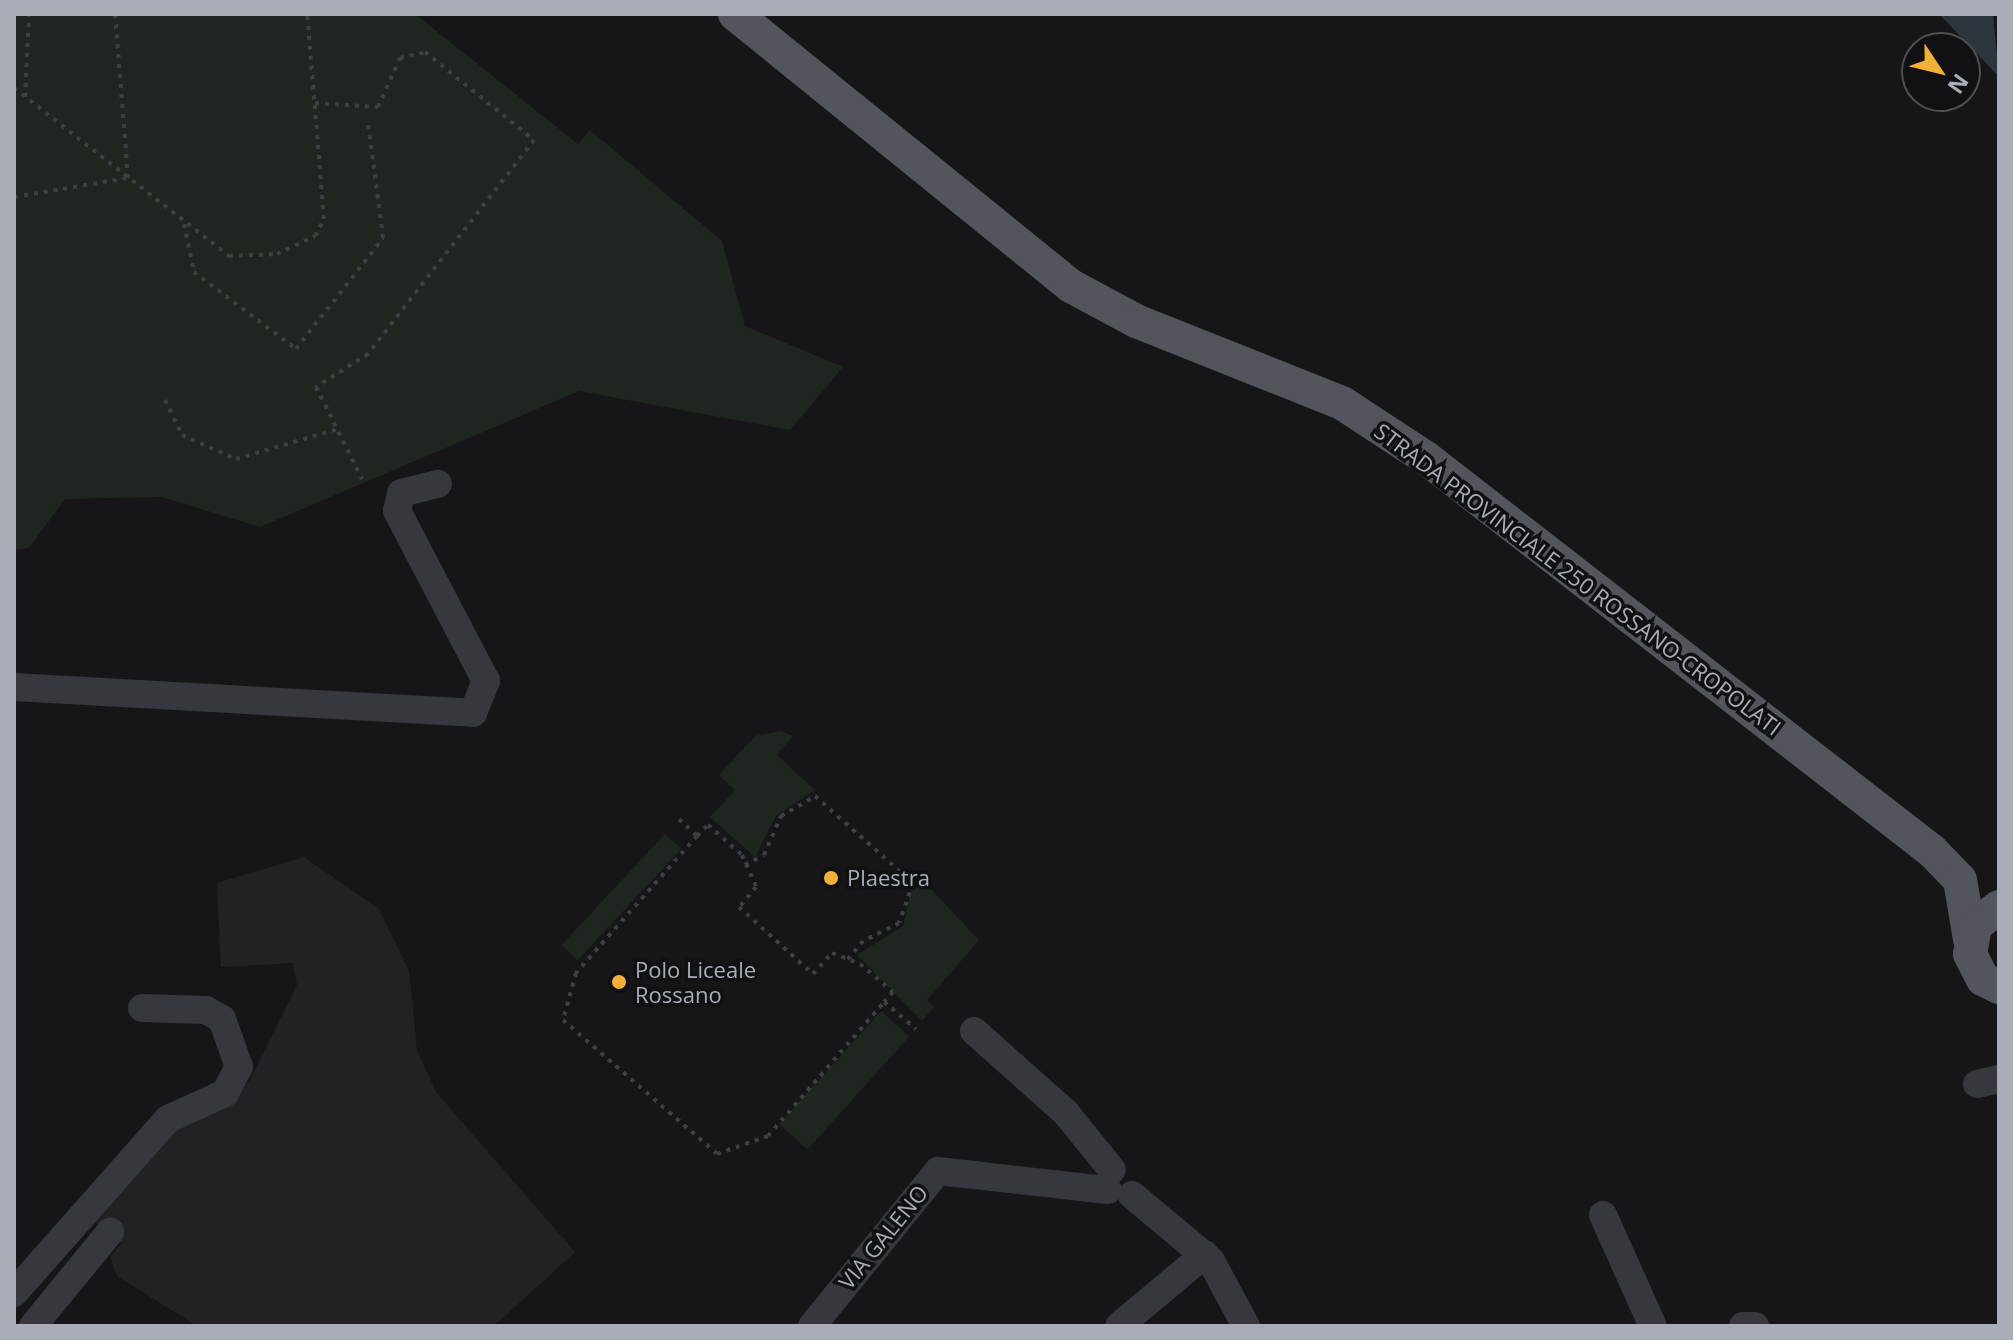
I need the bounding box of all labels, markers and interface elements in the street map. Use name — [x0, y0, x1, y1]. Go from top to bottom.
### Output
north arrow — [1901, 32, 1981, 112]
text: N — [1942, 69, 1976, 101]
street label: STRADA PROVINCIALE 250 ROSSANO-CROPOLATI — [1370, 417, 1786, 741]
place label: Plaestra — [847, 865, 930, 891]
marker: Plaestra — [822, 869, 840, 887]
place label: Polo Liceale Rossano — [635, 956, 756, 1008]
marker: Polo Liceale Rossano — [610, 973, 628, 991]
street label: VIA GALENO — [833, 1180, 933, 1294]

